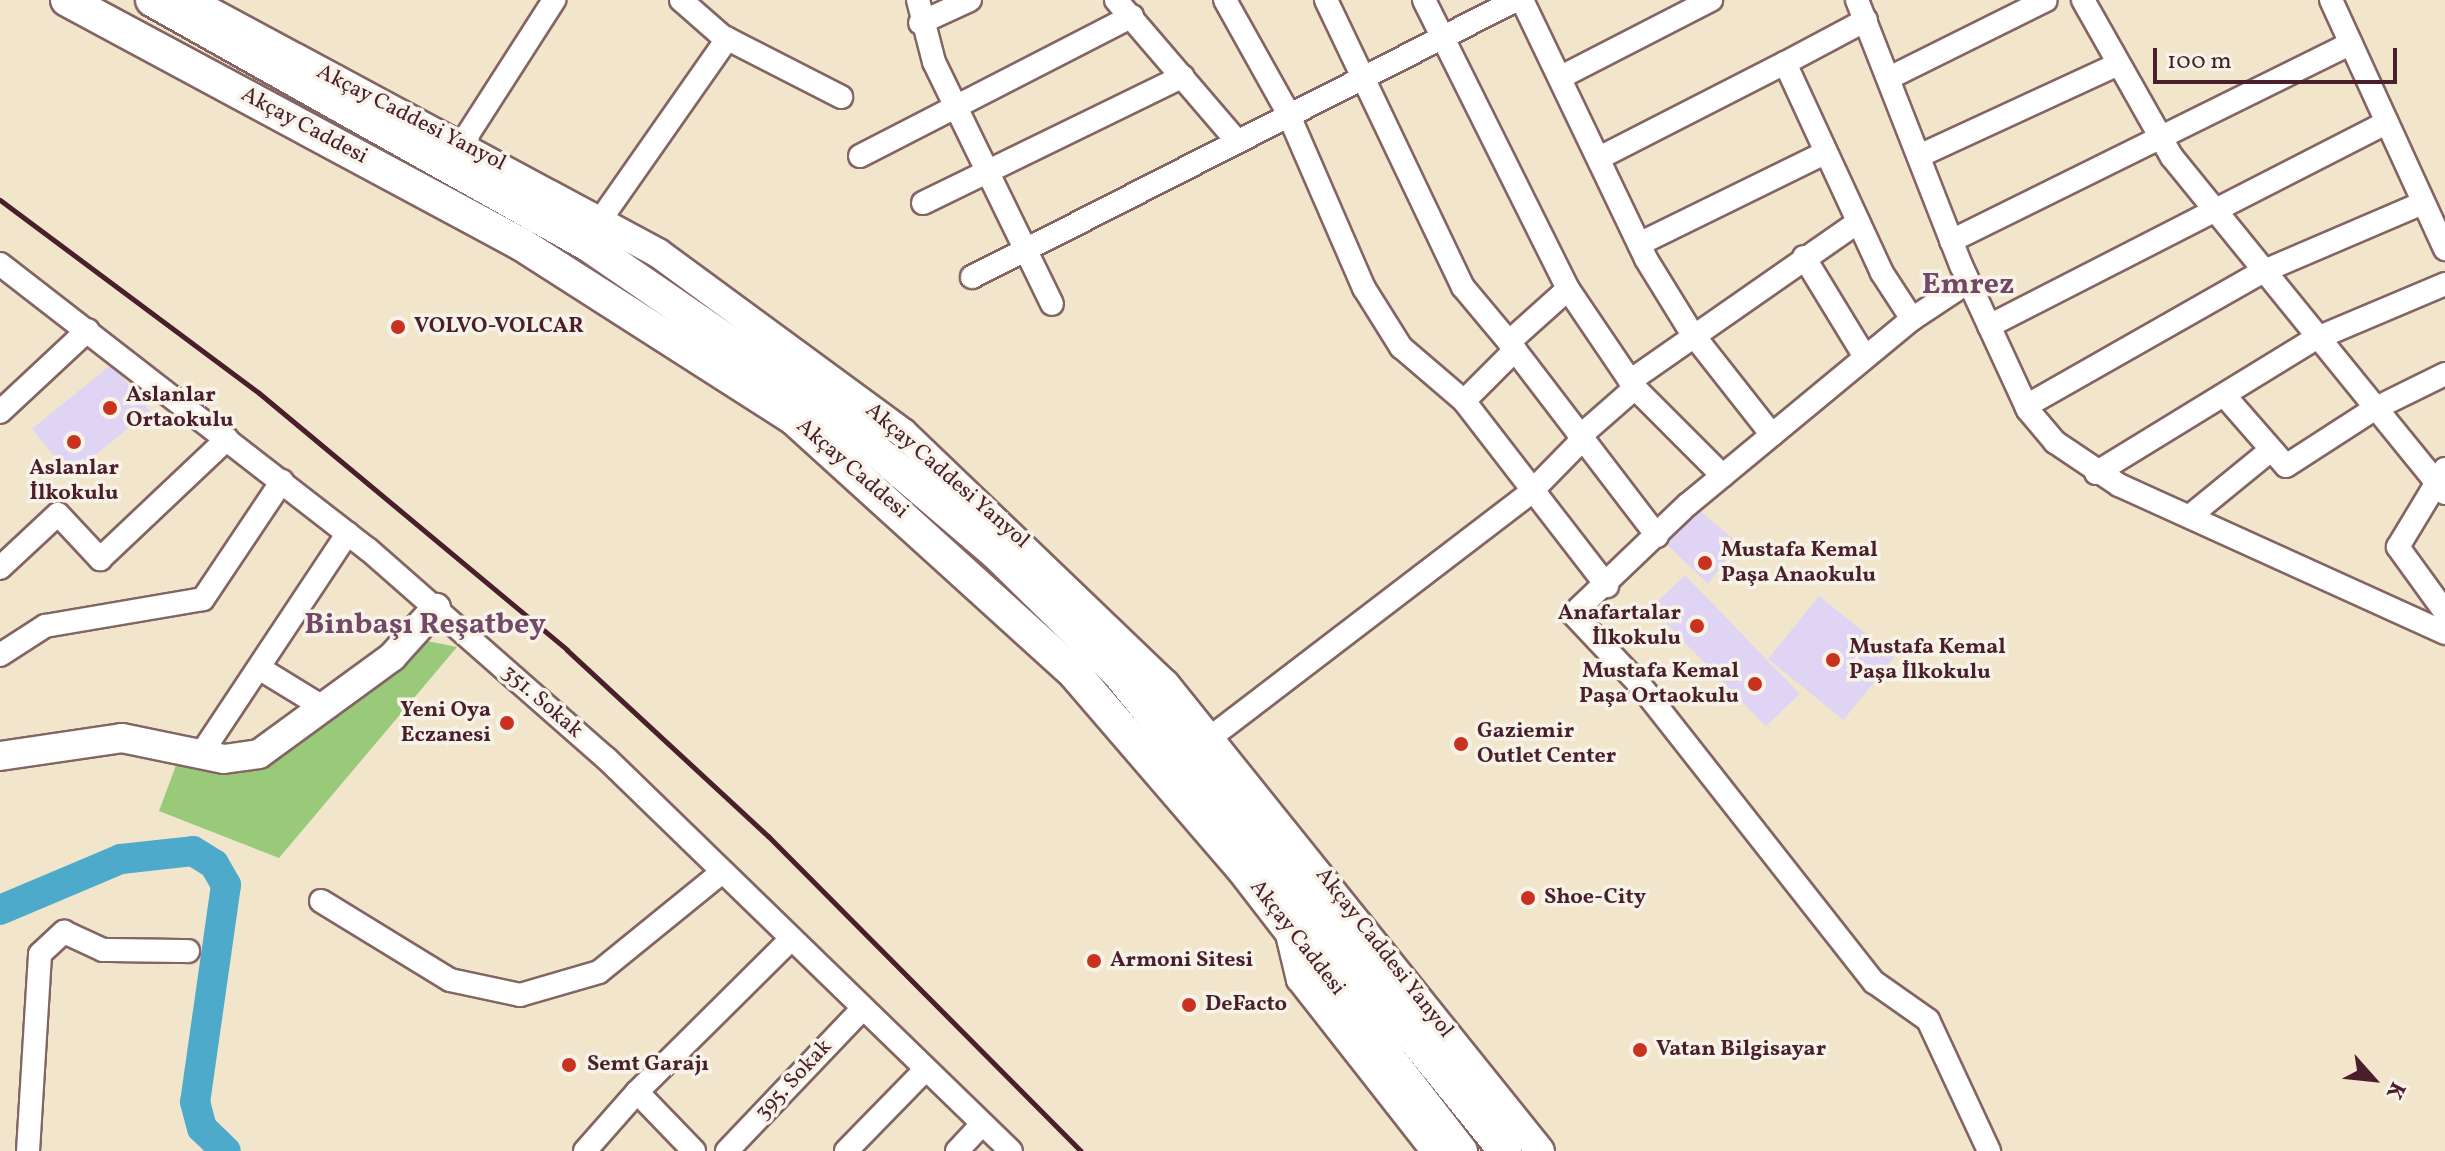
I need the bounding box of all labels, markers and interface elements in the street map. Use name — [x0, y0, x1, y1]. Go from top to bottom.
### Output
scale bar — [2157, 32, 2401, 82]
text: 100 m — [2167, 45, 2232, 79]
street label: Akçay Caddesi Yanyol — [311, 59, 511, 177]
street label: Akçay Caddesi — [236, 81, 372, 171]
district label: Emrez — [1922, 267, 2014, 303]
place label: VOLVO-VOLCAR — [414, 314, 584, 340]
marker: VOLVO-VOLCAR — [389, 318, 407, 336]
place label: Aslanlar Ortaokulu — [126, 382, 233, 434]
street label: Akçay Caddesi Yanyol — [859, 397, 1035, 555]
marker: Aslanlar Ortaokulu — [101, 399, 119, 417]
street label: Akçay Caddesi — [790, 413, 914, 525]
marker: Aslanlar İlkokulu — [65, 433, 83, 451]
place label: Aslanlar İlkokulu — [29, 455, 119, 506]
place label: Mustafa Kemal Paşa Anaokulu — [1721, 537, 1878, 588]
marker: Mustafa Kemal Paşa Anaokulu — [1696, 554, 1714, 572]
place label: Anafartalar İlkokulu — [1558, 600, 1681, 652]
district label: Binbaşı Reşatbey — [304, 607, 546, 643]
marker: Anafartalar İlkokulu — [1688, 617, 1706, 635]
place label: Mustafa Kemal Paşa İlkokulu — [1849, 634, 2006, 686]
marker: Mustafa Kemal Paşa İlkokulu — [1824, 651, 1842, 669]
place label: Mustafa Kemal Paşa Ortaokulu — [1579, 658, 1739, 710]
street label: 351. Sokak — [496, 660, 588, 744]
marker: Mustafa Kemal Paşa Ortaokulu — [1746, 675, 1764, 693]
place label: Yeni Oya Eczanesi — [400, 697, 491, 748]
marker: Yeni Oya Eczanesi — [498, 714, 516, 732]
place label: Gaziemir Outlet Center — [1477, 718, 1616, 770]
marker: Gaziemir Outlet Center — [1452, 735, 1470, 753]
street label: Akçay Caddesi Yanyol — [1309, 862, 1459, 1044]
street label: Akçay Caddesi — [1243, 875, 1351, 1001]
place label: Shoe-City — [1544, 885, 1646, 911]
marker: Shoe-City — [1519, 889, 1537, 907]
place label: Armoni Sitesi — [1110, 948, 1253, 974]
marker: Armoni Sitesi — [1085, 952, 1103, 970]
place label: DeFacto — [1205, 992, 1287, 1018]
marker: DeFacto — [1180, 996, 1198, 1014]
street label: 395. Sokak — [750, 1034, 838, 1126]
place label: Vatan Bilgisayar — [1656, 1037, 1826, 1063]
north arrow — [2333, 1039, 2413, 1119]
marker: Vatan Bilgisayar — [1631, 1041, 1649, 1059]
place label: Semt Garajı — [587, 1052, 709, 1078]
marker: Semt Garajı — [558, 1054, 580, 1076]
text: K — [2377, 1076, 2412, 1104]

